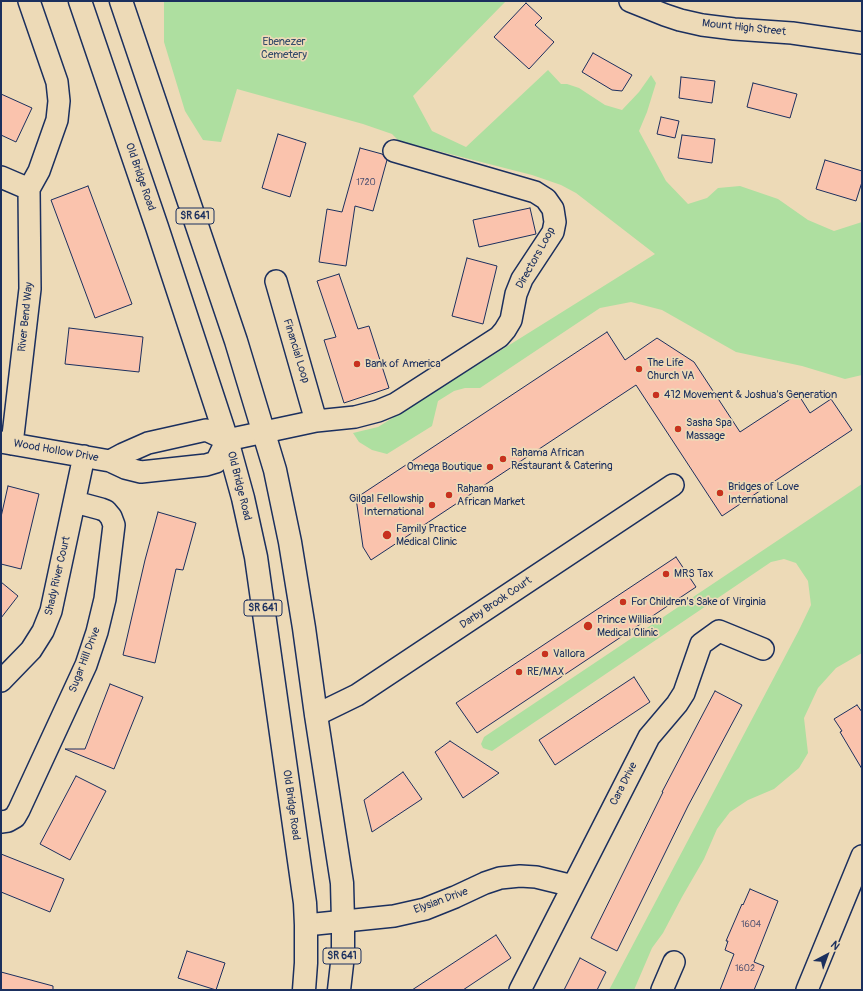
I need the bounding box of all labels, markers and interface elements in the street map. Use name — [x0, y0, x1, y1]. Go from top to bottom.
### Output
street label: Mount High Street — [701, 17, 787, 39]
park label: Ebenezer Cemetery — [261, 35, 307, 61]
street label: Old Bridge Road — [122, 141, 158, 213]
house number: 1720 — [356, 178, 376, 188]
road number: SR 641 — [176, 208, 214, 224]
street label: Directors Loop — [514, 225, 558, 291]
street label: River Bend Way — [16, 282, 36, 352]
street label: Financial Loop — [280, 317, 312, 385]
place label: The Life Church VA — [647, 356, 694, 382]
place label: Bank of America — [365, 357, 441, 371]
marker: Bank of America — [352, 359, 362, 369]
marker: The Life Church VA — [634, 364, 644, 374]
place label: 412 Movement & Joshua's Generation — [664, 388, 837, 402]
marker: 412 Movement & Joshua's Generation — [651, 390, 661, 400]
place label: Sasha Spa Massage — [686, 416, 732, 442]
marker: Sasha Spa Massage — [673, 424, 683, 434]
street label: Wood Hollow Drive — [12, 437, 100, 465]
place label: Rahama African Restaurant & Catering — [511, 446, 612, 472]
street label: Old Bridge Road — [224, 450, 254, 522]
marker: Rahama African Restaurant & Catering — [498, 454, 508, 464]
place label: Omega Boutique — [407, 460, 482, 474]
marker: Omega Boutique — [485, 462, 495, 472]
place label: Bridges of Love International — [728, 480, 799, 506]
place label: Rahama African Market — [457, 482, 525, 508]
marker: Bridges of Love International — [715, 488, 725, 498]
marker: Rahama African Market — [444, 490, 454, 500]
place label: Gilgal Fellowship International — [349, 492, 424, 518]
marker: Gilgal Fellowship International — [427, 500, 437, 510]
place label: Family Practice Medical Clinic — [396, 522, 466, 548]
marker: Family Practice Medical Clinic — [381, 529, 393, 541]
street label: Shady River Court — [42, 535, 74, 617]
place label: MRS Tax — [674, 567, 713, 581]
marker: MRS Tax — [661, 569, 671, 579]
street label: Darby Brook Court — [458, 574, 534, 632]
place label: For Children's Sake of Virginia — [631, 595, 766, 609]
marker: For Children's Sake of Virginia — [618, 597, 628, 607]
road number: SR 641 — [244, 600, 282, 616]
place label: Prince William Medical Clinic — [597, 613, 662, 639]
marker: Prince William Medical Clinic — [582, 620, 594, 632]
street label: Sugar Hill Drive — [66, 625, 104, 695]
place label: Vallora — [553, 647, 585, 661]
marker: Vallora — [540, 649, 550, 659]
place label: RE/MAX — [527, 665, 564, 679]
marker: RE/MAX — [514, 667, 524, 677]
street label: Cara Drive — [607, 760, 641, 808]
street label: Old Bridge Road — [280, 769, 302, 841]
street label: Elysian Drive — [412, 885, 470, 917]
house number: 1604 — [741, 920, 761, 930]
north arrow — [807, 935, 847, 975]
text: N — [828, 938, 842, 953]
road number: SR 641 — [323, 948, 361, 964]
house number: 1602 — [735, 964, 755, 974]

